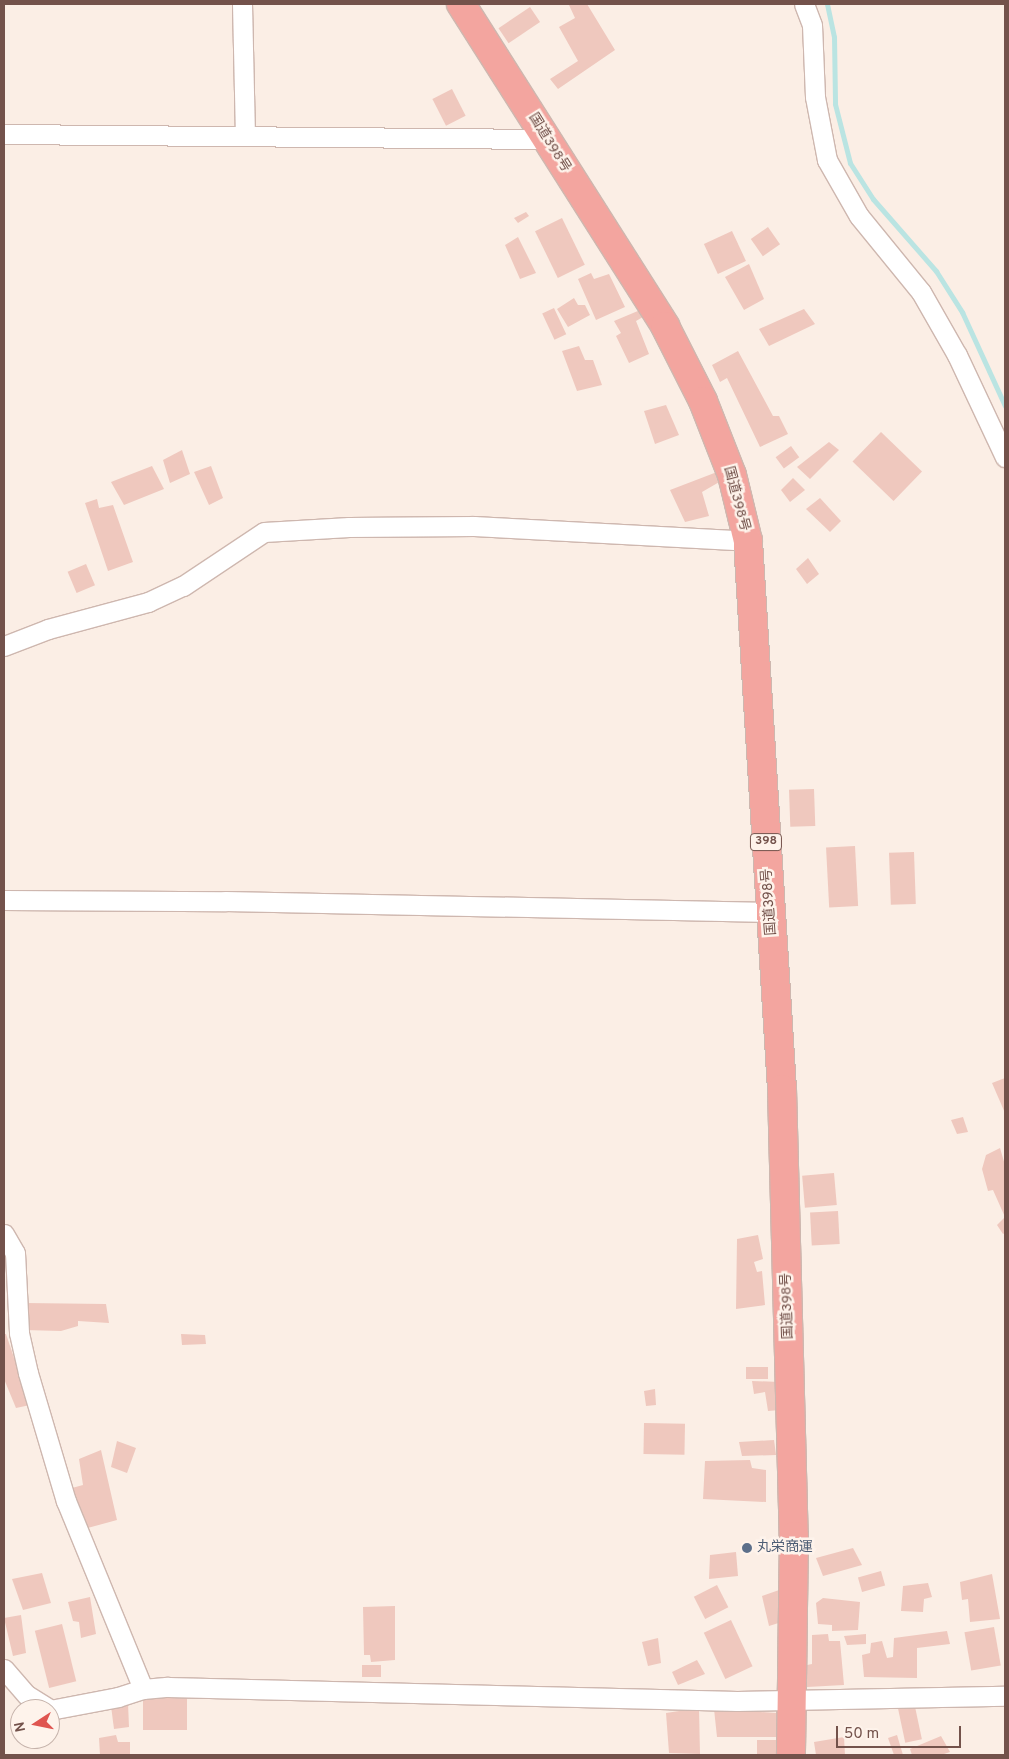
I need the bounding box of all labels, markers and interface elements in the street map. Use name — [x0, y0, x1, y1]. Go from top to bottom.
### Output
street label: 国道398号 — [524, 110, 574, 176]
street label: 国道398号 — [719, 464, 753, 534]
road number: 398 — [750, 832, 782, 852]
street label: 国道398号 — [759, 868, 781, 936]
street label: 国道398号 — [778, 1272, 798, 1340]
place label: 丸栄商運 — [757, 1540, 813, 1556]
marker: 丸栄商運 — [741, 1542, 753, 1554]
north arrow — [10, 1699, 60, 1749]
scale bar — [839, 1716, 964, 1748]
text: N — [11, 1720, 30, 1733]
text: 50 m — [844, 1725, 879, 1744]

